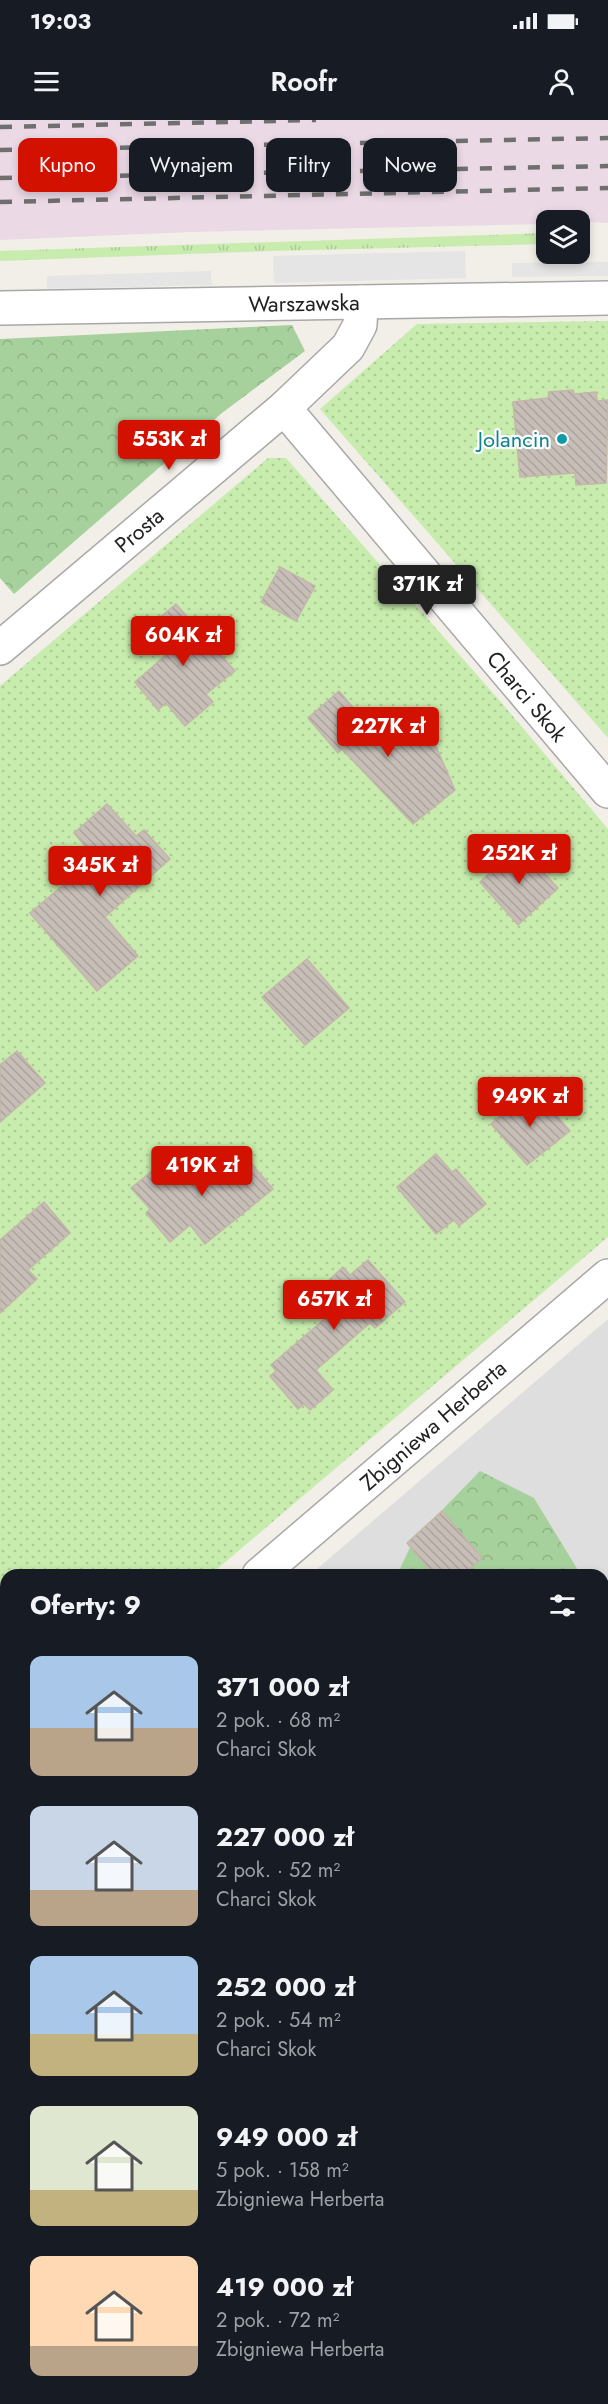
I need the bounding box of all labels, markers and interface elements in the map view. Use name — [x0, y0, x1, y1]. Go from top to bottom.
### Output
text: 19:03 — [30, 5, 91, 37]
text: Roofr — [270, 62, 338, 101]
icon: menu — [30, 65, 63, 98]
icon: person — [545, 65, 578, 98]
chip: Kupno — [18, 138, 117, 192]
chip: Wynajem — [129, 138, 254, 192]
chip: Filtry — [266, 138, 351, 192]
chip: Nowe — [363, 138, 457, 192]
map controls — [536, 210, 590, 264]
button: layers — [536, 210, 590, 264]
street label: Warszawska — [248, 286, 360, 320]
pin: 553K zł — [114, 420, 224, 471]
place label: Jolancin — [475, 423, 550, 455]
text: 553K zł — [132, 425, 206, 454]
marker: Jolancin — [555, 432, 569, 446]
street label: Prosta — [107, 500, 171, 560]
pin: 371K zł — [372, 565, 482, 616]
text: 371K zł — [392, 570, 462, 599]
pin: 604K zł — [128, 616, 238, 667]
text: 604K zł — [145, 621, 221, 650]
street label: Charci Skok — [479, 643, 575, 749]
pin: 227K zł — [333, 707, 443, 758]
text: 227K zł — [351, 712, 425, 741]
pin: 252K zł — [464, 834, 574, 885]
text: 252K zł — [482, 839, 556, 868]
pin: 345K zł — [45, 846, 155, 897]
text: 345K zł — [62, 851, 138, 880]
pin: 949K zł — [475, 1077, 585, 1128]
text: 949K zł — [492, 1082, 568, 1111]
pin: 419K zł — [147, 1146, 257, 1197]
text: 419K zł — [165, 1151, 239, 1180]
pin: 657K zł — [279, 1280, 389, 1331]
text: 657K zł — [297, 1285, 371, 1314]
street label: Zbigniewa Herberta — [353, 1352, 513, 1498]
text: Oferty: 9 — [30, 1586, 141, 1624]
icon: filters — [546, 1589, 579, 1622]
text: 371 000 zł — [216, 1668, 349, 1706]
icon: home — [78, 1680, 150, 1752]
text: 2 pok. · 68 m² — [216, 1706, 340, 1735]
text: Charci Skok — [216, 1735, 316, 1764]
text: 227 000 zł — [216, 1818, 354, 1856]
icon: home — [78, 1830, 150, 1902]
text: 2 pok. · 52 m² — [216, 1856, 340, 1885]
text: Charci Skok — [216, 1885, 316, 1914]
text: 252 000 zł — [216, 1968, 355, 2006]
icon: home — [78, 1980, 150, 2052]
text: 2 pok. · 54 m² — [216, 2006, 341, 2035]
text: Charci Skok — [216, 2035, 316, 2064]
text: 949 000 zł — [216, 2118, 357, 2156]
icon: home — [78, 2130, 150, 2202]
text: 5 pok. · 158 m² — [216, 2156, 349, 2185]
text: Zbigniewa Herberta — [216, 2185, 384, 2214]
text: 419 000 zł — [216, 2268, 353, 2306]
icon: home — [78, 2280, 150, 2352]
text: 2 pok. · 72 m² — [216, 2306, 340, 2335]
text: Zbigniewa Herberta — [216, 2335, 384, 2364]

